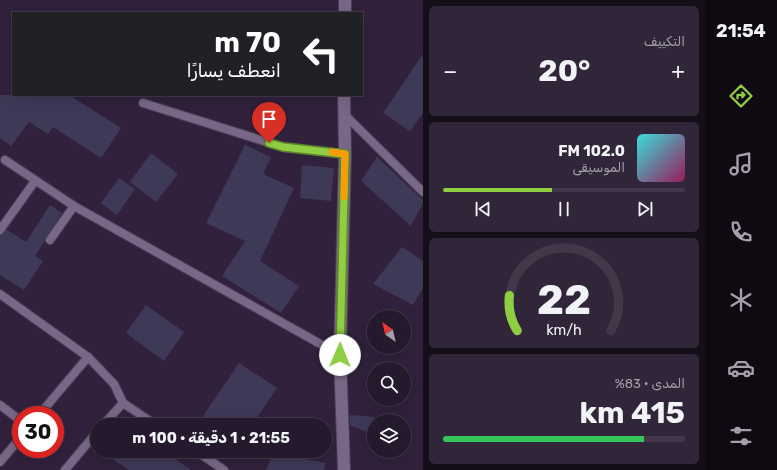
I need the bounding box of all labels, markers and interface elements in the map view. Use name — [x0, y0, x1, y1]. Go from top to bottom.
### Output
text: 21:54 — [716, 20, 766, 42]
text: 70 m — [214, 26, 281, 59]
icon: left — [295, 28, 347, 80]
text: التكييف — [644, 34, 685, 49]
text: 20° — [538, 53, 590, 89]
text: − — [443, 58, 457, 85]
text: + — [671, 58, 685, 85]
text: انعطف يسارًا — [187, 60, 281, 82]
icon: directions — [727, 82, 755, 110]
pin — [252, 102, 286, 143]
icon: arrive — [258, 108, 280, 130]
text: 102.0 FM — [558, 142, 625, 160]
icon: music — [727, 150, 755, 178]
text: الموسيقى — [573, 160, 625, 175]
icon: previous — [472, 198, 494, 220]
icon: pause — [553, 198, 575, 220]
icon: next — [634, 198, 656, 220]
icon: phone — [727, 218, 755, 246]
text: 22 — [537, 275, 591, 324]
icon: climate — [727, 286, 755, 314]
north arrow — [367, 310, 411, 354]
map controls — [367, 310, 411, 458]
text: km/h — [546, 322, 582, 339]
position arrow — [319, 334, 361, 376]
icon: car — [727, 354, 755, 382]
button: search — [367, 362, 411, 406]
text: المدى · 83% — [615, 376, 685, 391]
text: 415 km — [580, 395, 685, 431]
speed limit sign: 30 — [12, 406, 64, 458]
button: layers — [367, 414, 411, 458]
icon: filters — [727, 422, 755, 450]
text: 21:55 · 1 دقيقة · 100 m — [132, 429, 290, 447]

